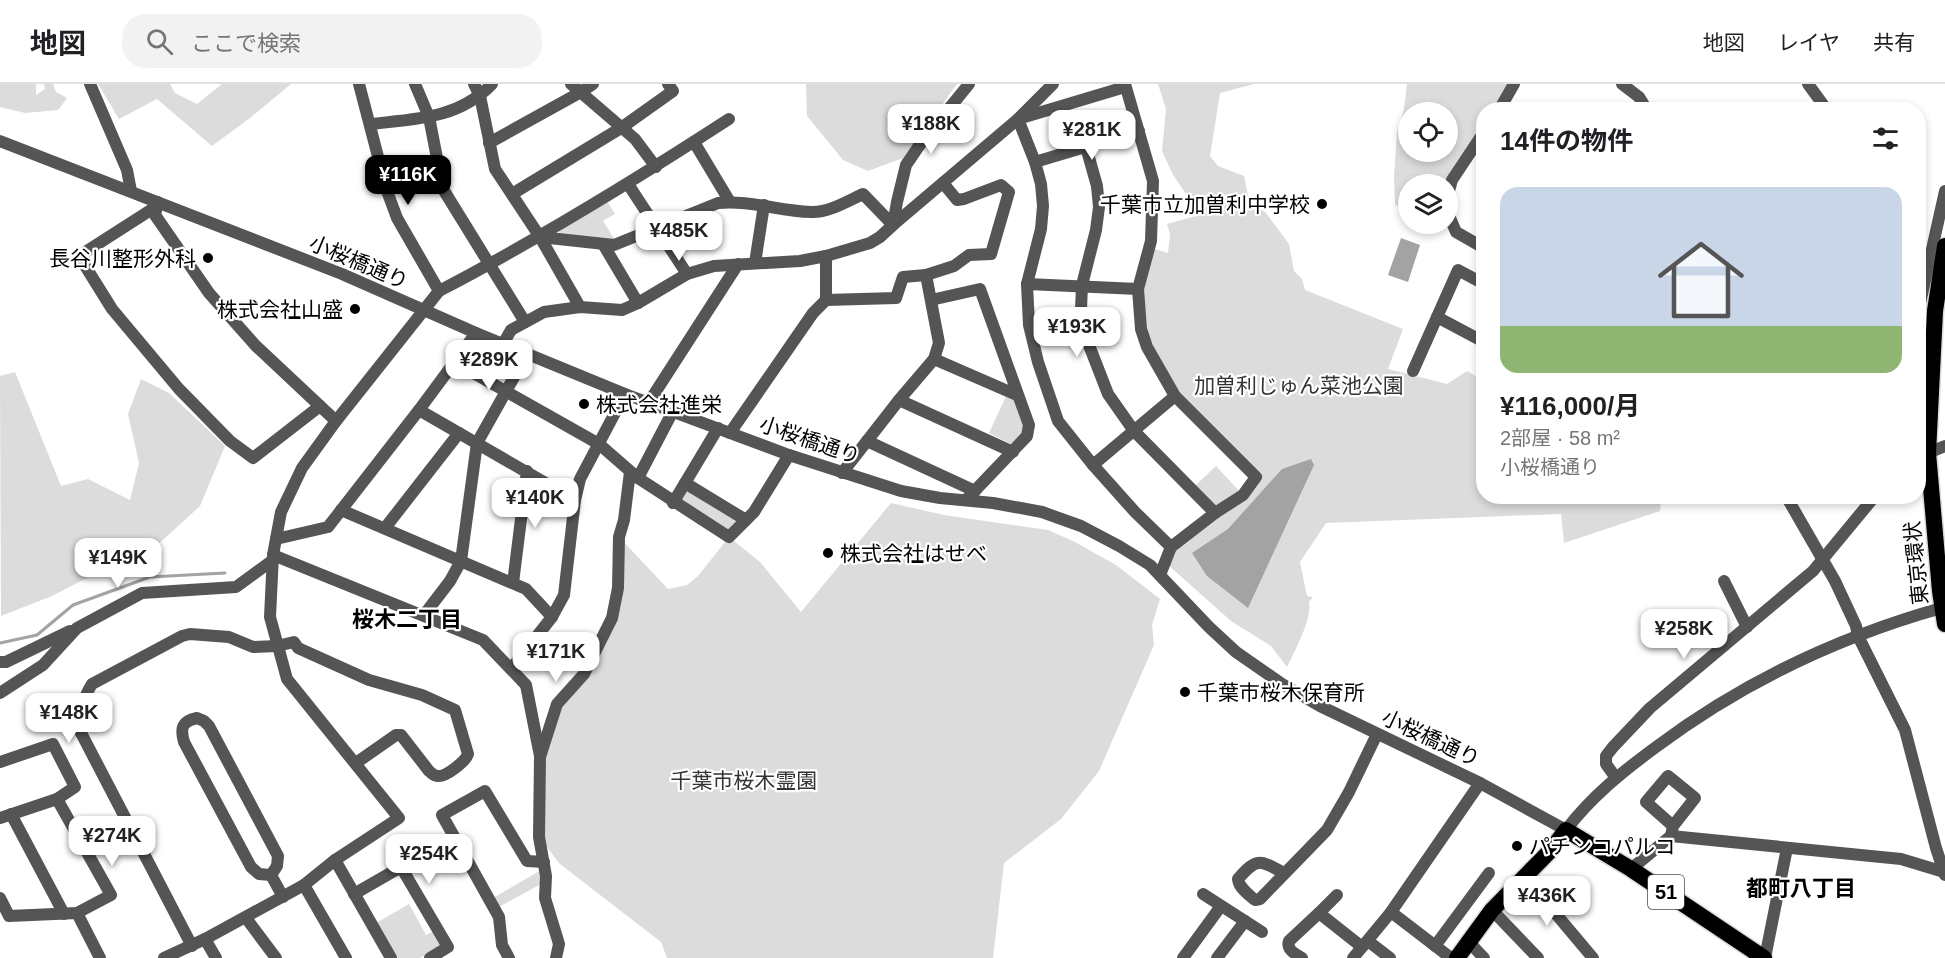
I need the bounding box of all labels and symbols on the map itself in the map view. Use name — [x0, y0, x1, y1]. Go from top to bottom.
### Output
pin: ¥188K — [889, 104, 973, 155]
pin: ¥281K — [1050, 110, 1134, 161]
pin: ¥116K — [366, 155, 450, 206]
place label: 千葉市立加曽利中学校 — [1100, 193, 1310, 216]
marker: 千葉市立加曽利中学校 — [1315, 197, 1329, 211]
pin: ¥485K — [637, 211, 721, 262]
street label: 小桜橋通り — [306, 231, 412, 293]
place label: 長谷川整形外科 — [49, 247, 196, 270]
marker: 長谷川整形外科 — [201, 251, 215, 265]
place label: 株式会社山盛 — [217, 298, 343, 321]
marker: 株式会社山盛 — [348, 302, 362, 316]
pin: ¥193K — [1035, 307, 1119, 358]
pin: ¥289K — [447, 340, 531, 391]
park label: 加曽利じゅん菜池公園 — [1194, 374, 1404, 397]
place label: 株式会社進栄 — [596, 393, 722, 416]
marker: 株式会社進栄 — [577, 397, 591, 411]
street label: 小桜橋通り — [757, 412, 863, 468]
pin: ¥140K — [493, 478, 577, 529]
street label: 東京環状 — [1900, 520, 1932, 606]
pin: ¥149K — [76, 538, 160, 589]
place label: 株式会社はせべ — [840, 542, 987, 565]
marker: 株式会社はせべ — [821, 546, 835, 560]
district label: 桜木二丁目 — [352, 607, 462, 632]
pin: ¥258K — [1642, 609, 1726, 660]
pin: ¥171K — [514, 632, 598, 683]
place label: 千葉市桜木保育所 — [1197, 681, 1365, 704]
marker: 千葉市桜木保育所 — [1178, 685, 1192, 699]
pin: ¥148K — [27, 693, 111, 744]
street label: 小桜橋通り — [1379, 705, 1483, 771]
park label: 千葉市桜木霊園 — [671, 769, 818, 792]
pin: ¥274K — [70, 816, 154, 867]
pin: ¥254K — [387, 834, 471, 885]
place label: パチンコパルコ — [1529, 835, 1676, 858]
marker: パチンコパルコ — [1510, 839, 1524, 853]
road number: 51 — [1648, 875, 1684, 909]
pin: ¥436K — [1505, 876, 1589, 927]
district label: 都町八丁目 — [1746, 876, 1856, 901]

